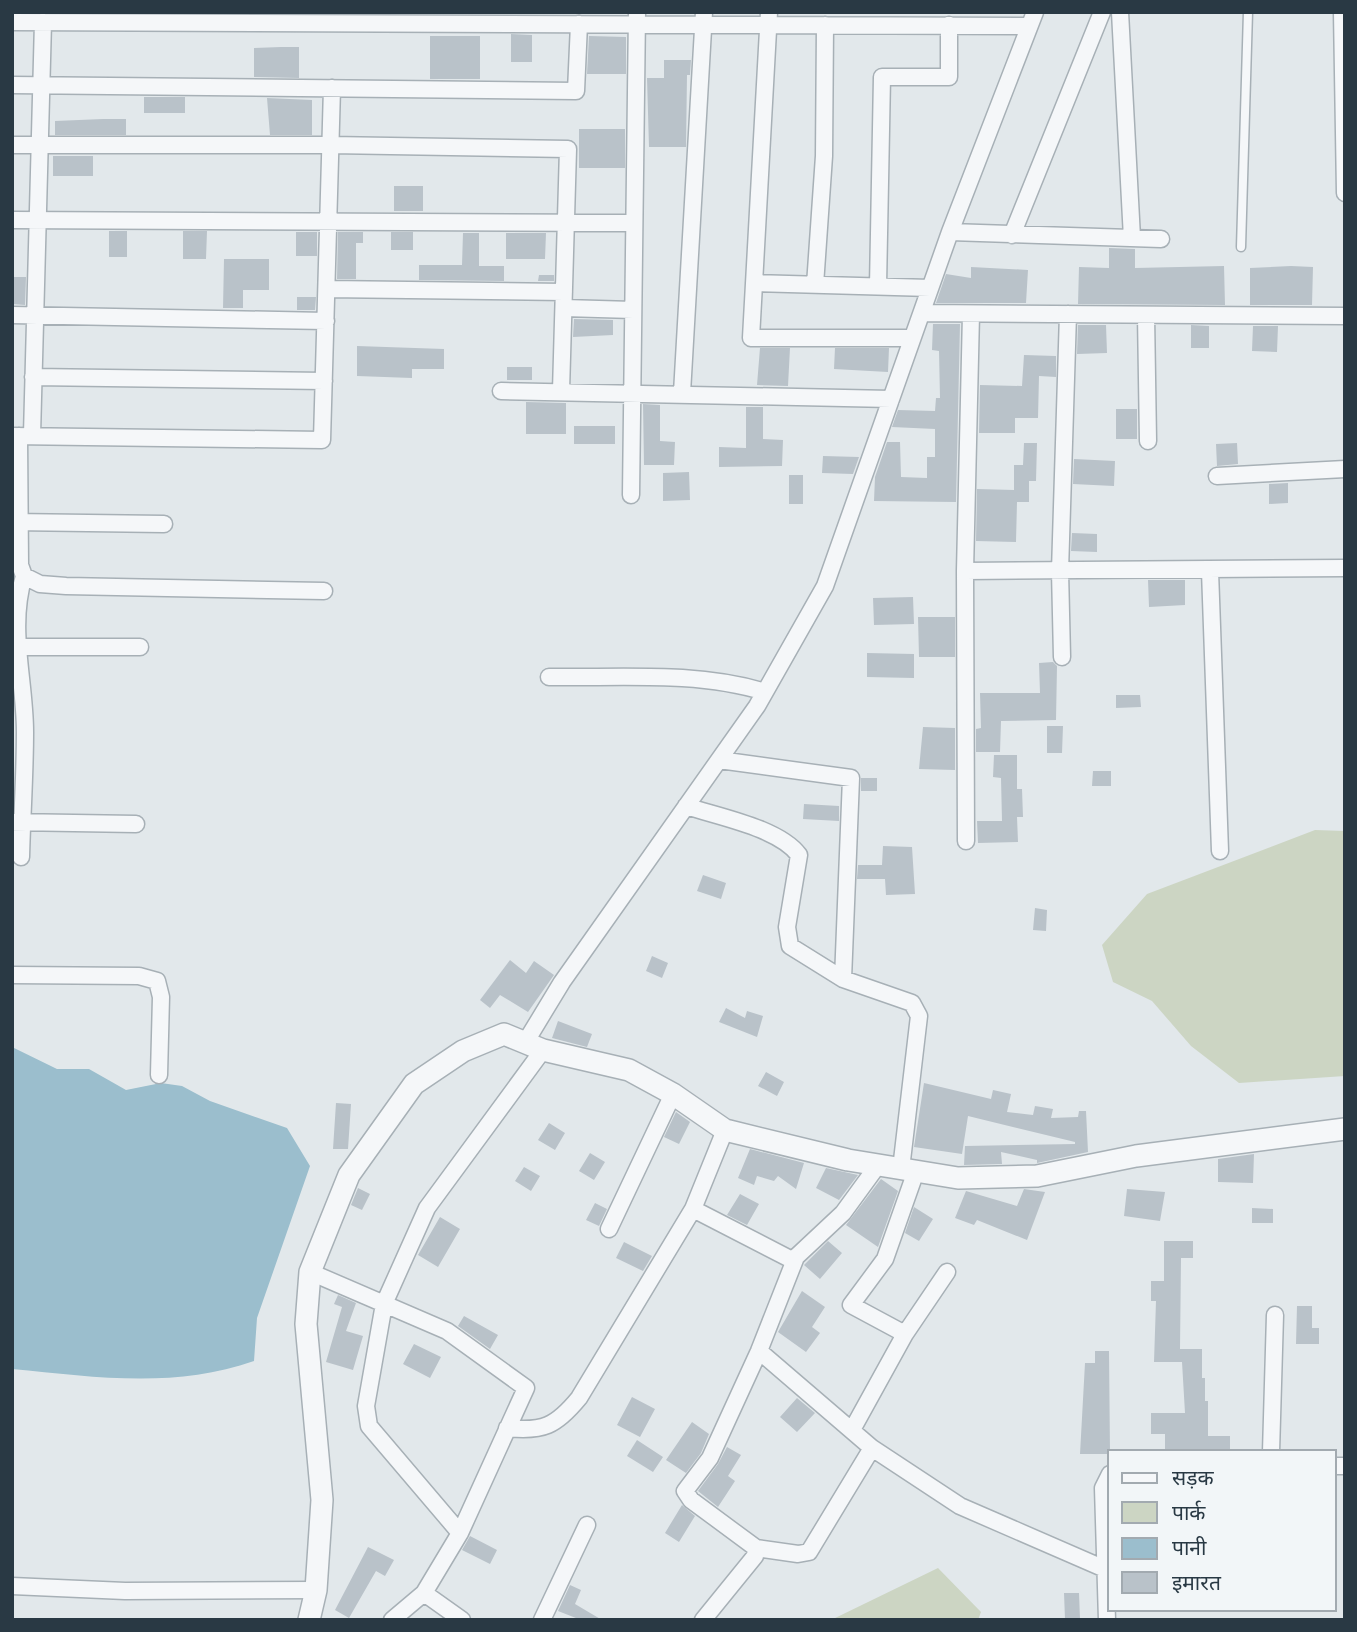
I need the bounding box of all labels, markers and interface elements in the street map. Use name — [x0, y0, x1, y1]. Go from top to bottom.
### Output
legend — [1108, 1450, 1336, 1611]
text: सड़क — [1172, 1463, 1214, 1491]
text: पार्क — [1172, 1498, 1206, 1526]
text: पानी — [1172, 1533, 1207, 1561]
text: इमारत — [1172, 1568, 1222, 1596]

